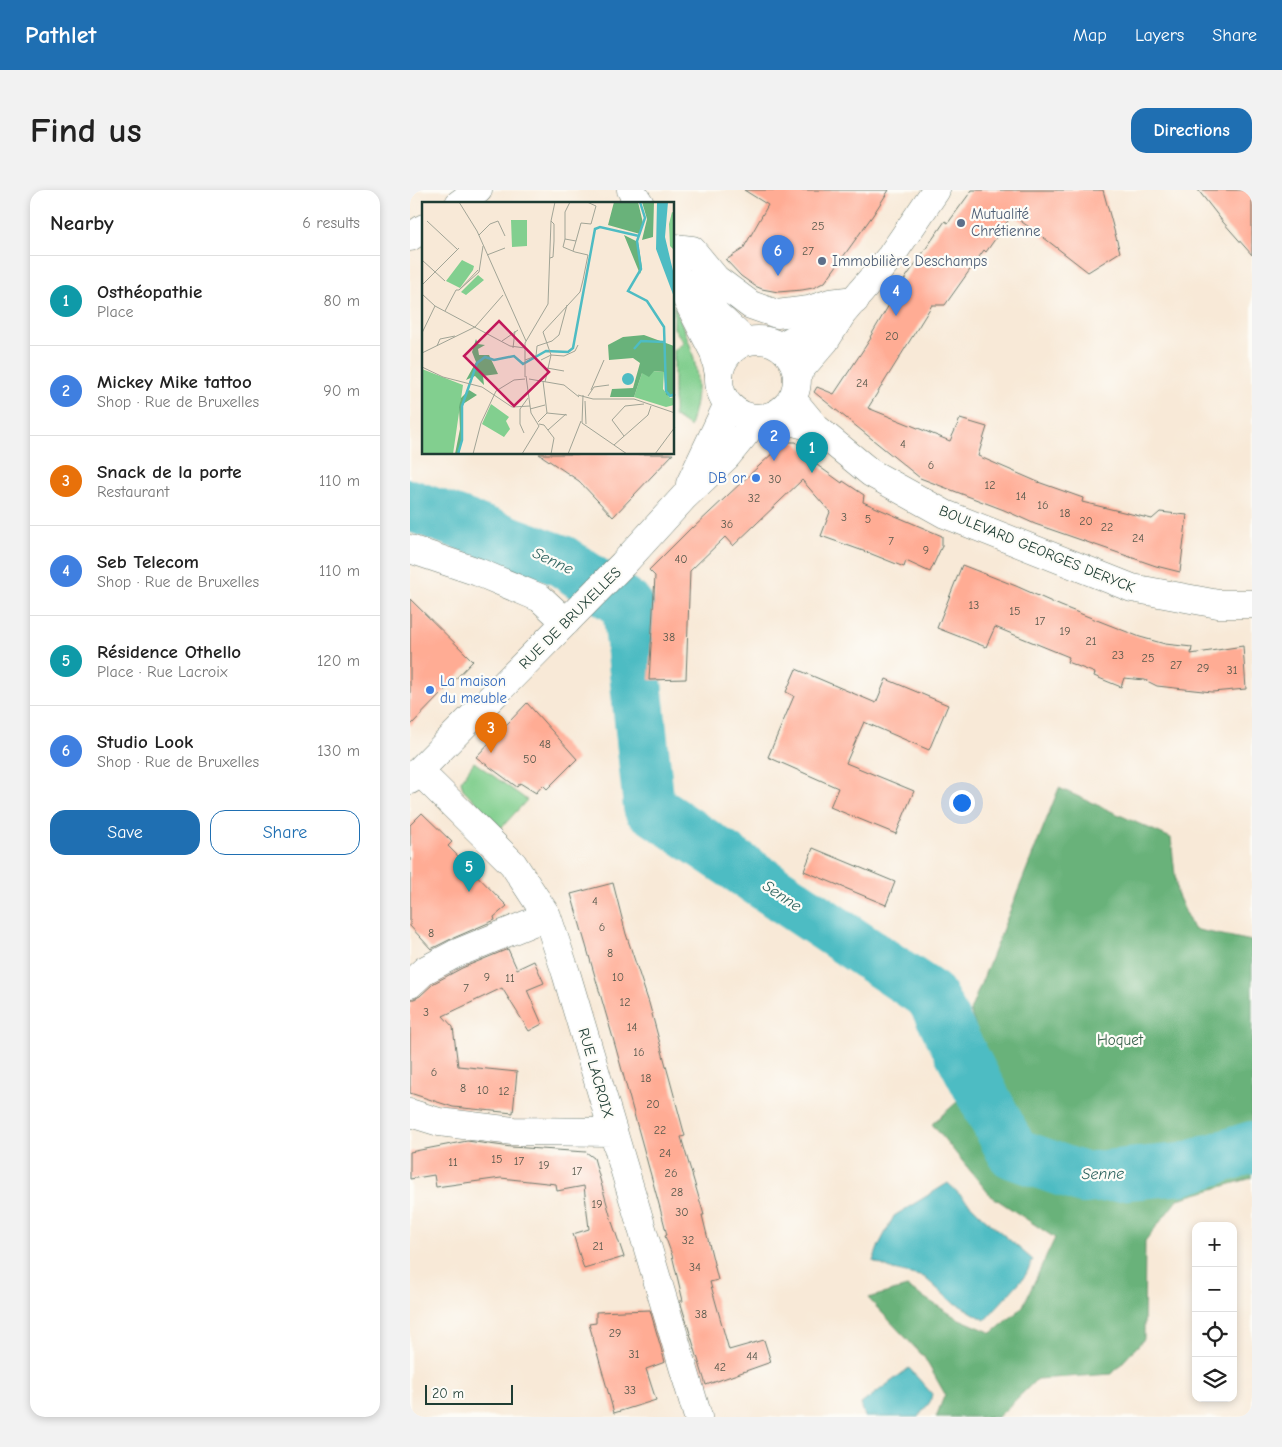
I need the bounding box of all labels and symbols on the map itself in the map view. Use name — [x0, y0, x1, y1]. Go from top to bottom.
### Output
inset map — [422, 202, 675, 455]
place label: Mutualité Chrétienne — [971, 205, 1041, 240]
marker: Mutualité Chrétienne — [955, 217, 967, 229]
house number: 25 — [812, 219, 824, 233]
pin: 6 — [762, 235, 794, 276]
house number: 27 — [802, 244, 814, 258]
place label: Immobilière Deschamps — [832, 252, 987, 270]
marker: Immobilière Deschamps — [816, 255, 828, 267]
pin: 4 — [880, 275, 912, 316]
house number: 20 — [885, 329, 899, 343]
house number: 24 — [856, 376, 868, 390]
pin: 2 — [758, 420, 790, 461]
pin: 1 — [796, 432, 828, 473]
house number: 4 — [900, 437, 906, 451]
house number: 6 — [928, 458, 934, 472]
place label: DB or — [708, 469, 746, 487]
marker: DB or — [750, 472, 762, 484]
house number: 30 — [768, 472, 782, 486]
house number: 12 — [984, 478, 996, 492]
house number: 14 — [1016, 489, 1026, 503]
house number: 32 — [748, 491, 760, 505]
house number: 16 — [1037, 498, 1049, 512]
street label: BOULEVARD GEORGES DERYCK — [936, 501, 1138, 597]
house number: 18 — [1060, 506, 1070, 520]
house number: 3 — [841, 510, 847, 524]
house number: 5 — [865, 512, 871, 526]
house number: 20 — [1079, 514, 1093, 528]
house number: 36 — [721, 517, 733, 531]
house number: 22 — [1101, 520, 1113, 534]
house number: 24 — [1132, 531, 1144, 545]
house number: 7 — [888, 534, 894, 548]
house number: 9 — [923, 543, 929, 557]
water label: Senne — [530, 544, 576, 578]
house number: 40 — [674, 552, 688, 566]
street label: RUE DE BRUXELLES — [515, 563, 625, 673]
house number: 13 — [969, 598, 979, 612]
house number: 15 — [1009, 604, 1021, 618]
house number: 17 — [1035, 614, 1046, 628]
house number: 19 — [1059, 624, 1071, 638]
house number: 38 — [663, 630, 675, 644]
house number: 21 — [1085, 634, 1097, 648]
house number: 23 — [1112, 648, 1124, 662]
house number: 25 — [1142, 651, 1154, 665]
house number: 27 — [1170, 658, 1182, 672]
house number: 29 — [1197, 661, 1209, 675]
house number: 31 — [1227, 663, 1238, 677]
place label: La maison du meuble — [440, 672, 508, 707]
marker: La maison du meuble — [424, 684, 436, 696]
pin: 3 — [475, 712, 507, 753]
house number: 48 — [539, 737, 551, 751]
house number: 50 — [523, 752, 537, 766]
your location — [949, 790, 975, 816]
pin: 5 — [453, 851, 485, 892]
water label: Senne — [759, 877, 805, 915]
house number: 4 — [592, 894, 598, 908]
house number: 6 — [599, 920, 605, 934]
house number: 8 — [428, 926, 434, 940]
house number: 8 — [607, 946, 613, 960]
house number: 9 — [484, 970, 490, 984]
house number: 10 — [612, 970, 624, 984]
house number: 11 — [505, 971, 515, 985]
house number: 7 — [463, 981, 469, 995]
house number: 12 — [619, 995, 631, 1009]
house number: 3 — [423, 1005, 429, 1019]
house number: 14 — [627, 1020, 637, 1034]
street label: RUE LACROIX — [575, 1026, 617, 1120]
park label: Hoquet — [1097, 1031, 1144, 1049]
house number: 16 — [633, 1045, 645, 1059]
house number: 6 — [431, 1065, 437, 1079]
house number: 18 — [641, 1071, 651, 1085]
house number: 8 — [460, 1081, 466, 1095]
house number: 10 — [477, 1083, 489, 1097]
house number: 12 — [498, 1084, 510, 1098]
house number: 20 — [646, 1097, 660, 1111]
house number: 22 — [654, 1123, 666, 1137]
house number: 24 — [659, 1146, 671, 1160]
house number: 15 — [491, 1152, 503, 1166]
house number: 17 — [514, 1154, 525, 1168]
house number: 11 — [448, 1155, 458, 1169]
house number: 19 — [538, 1158, 550, 1172]
house number: 17 — [572, 1164, 583, 1178]
water label: Senne — [1082, 1165, 1124, 1183]
house number: 26 — [665, 1166, 677, 1180]
house number: 28 — [671, 1185, 683, 1199]
house number: 19 — [591, 1197, 603, 1211]
house number: 30 — [675, 1205, 689, 1219]
house number: 32 — [682, 1233, 694, 1247]
house number: 21 — [592, 1239, 604, 1253]
house number: 34 — [689, 1260, 701, 1274]
house number: 38 — [695, 1307, 707, 1321]
house number: 29 — [609, 1326, 621, 1340]
house number: 31 — [629, 1347, 640, 1361]
house number: 44 — [746, 1349, 758, 1363]
house number: 42 — [714, 1360, 726, 1374]
scale bar — [425, 1382, 512, 1405]
house number: 33 — [624, 1383, 636, 1397]

